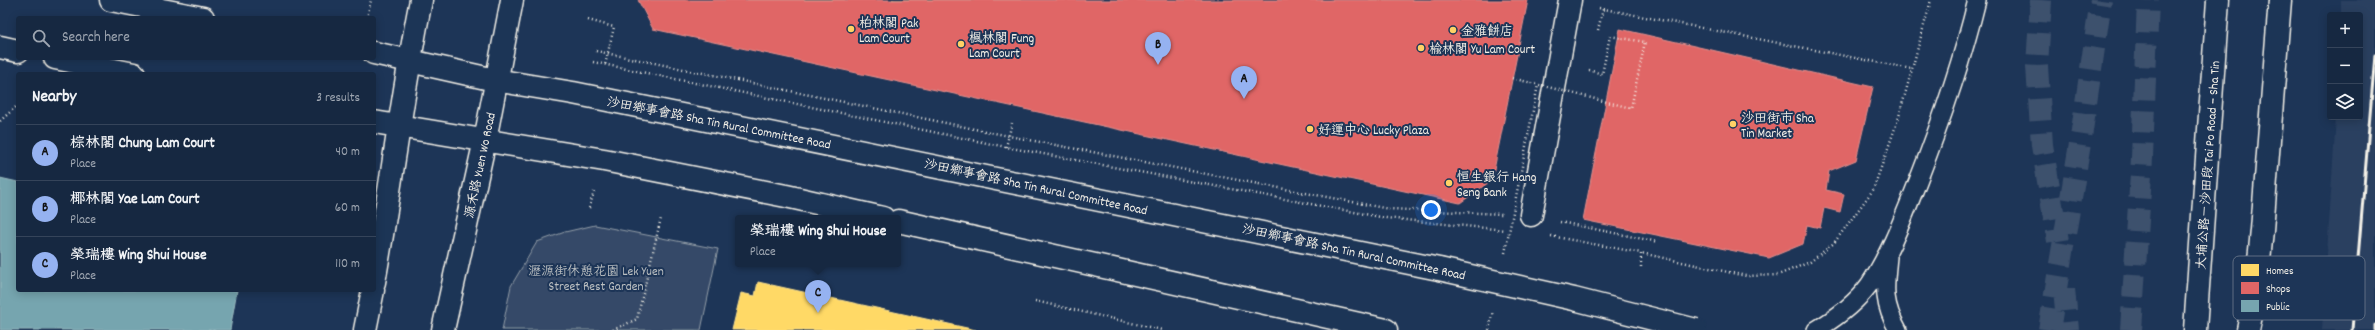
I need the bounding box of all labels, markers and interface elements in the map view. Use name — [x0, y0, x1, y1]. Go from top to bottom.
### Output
map controls — [2327, 12, 2363, 120]
button: + — [2327, 12, 2363, 48]
place label: 柏林閣 Pak Lam Court — [859, 15, 918, 49]
search box — [16, 16, 376, 60]
place label: 金雅餅店 — [1461, 23, 1513, 42]
marker: 柏林閣 Pak Lam Court — [846, 24, 856, 34]
marker: 金雅餅店 — [1448, 25, 1458, 35]
icon: search — [30, 27, 52, 49]
text: Search here — [62, 27, 130, 49]
place label: 楓林閣 Fung Lam Court — [969, 30, 1034, 64]
pin: B — [1145, 32, 1171, 65]
marker: 楓林閣 Fung Lam Court — [956, 39, 966, 49]
place label: 榆林閣 Yu Lam Court — [1429, 41, 1535, 60]
marker: 榆林閣 Yu Lam Court — [1416, 43, 1426, 53]
button: − — [2327, 48, 2363, 84]
street label: 大埔公路－沙田段 Tai Po Road – Sha Tin — [2193, 60, 2226, 270]
pin: A — [1231, 66, 1257, 99]
button: layers — [2327, 84, 2363, 120]
text: Nearby — [32, 86, 76, 110]
text: 3 results — [316, 89, 360, 108]
street label: 沙田鄉事會路 Sha Tin Rural Committee Road — [605, 93, 832, 156]
place label: 沙田街市 Sha Tin Market — [1741, 110, 1815, 144]
street label: 源禾路 Yuen Wo Road — [461, 111, 502, 220]
marker: 沙田街市 Sha Tin Market — [1728, 119, 1738, 129]
place label: 好運中心 Lucky Plaza — [1318, 122, 1430, 141]
marker: 好運中心 Lucky Plaza — [1305, 124, 1315, 134]
text: 棕林閣 Chung Lam Court — [70, 133, 215, 155]
text: A — [41, 143, 49, 162]
text: 40 m — [336, 143, 360, 162]
text: Place — [70, 155, 96, 174]
street label: 沙田鄉事會路 Sha Tin Rural Committee Road — [922, 155, 1149, 221]
place label: 恒生銀行 Hang Seng Bank — [1457, 169, 1537, 203]
marker: 恒生銀行 Hang Seng Bank — [1444, 178, 1454, 188]
text: 椰林閣 Yae Lam Court — [70, 189, 200, 211]
text: B — [42, 199, 48, 218]
text: 60 m — [335, 199, 360, 218]
your location — [1421, 200, 1441, 220]
text: Place — [70, 211, 96, 230]
popup — [735, 215, 901, 267]
street label: 沙田鄉事會路 Sha Tin Rural Committee Road — [1240, 220, 1467, 286]
text: 榮瑞樓 Wing Shui House — [750, 221, 886, 243]
text: Place — [750, 243, 776, 262]
text: 榮瑞樓 Wing Shui House — [70, 245, 207, 267]
text: C — [42, 255, 48, 274]
text: 110 m — [335, 255, 360, 274]
legend — [2233, 256, 2365, 320]
park label: 瀝源街休憩花園 Lek Yuen Street Rest Garden — [528, 263, 664, 297]
text: Homes — [2266, 264, 2294, 280]
text: Place — [70, 267, 96, 286]
pin: C — [805, 280, 831, 313]
text: Shops — [2266, 282, 2291, 298]
text: Public — [2266, 300, 2290, 316]

